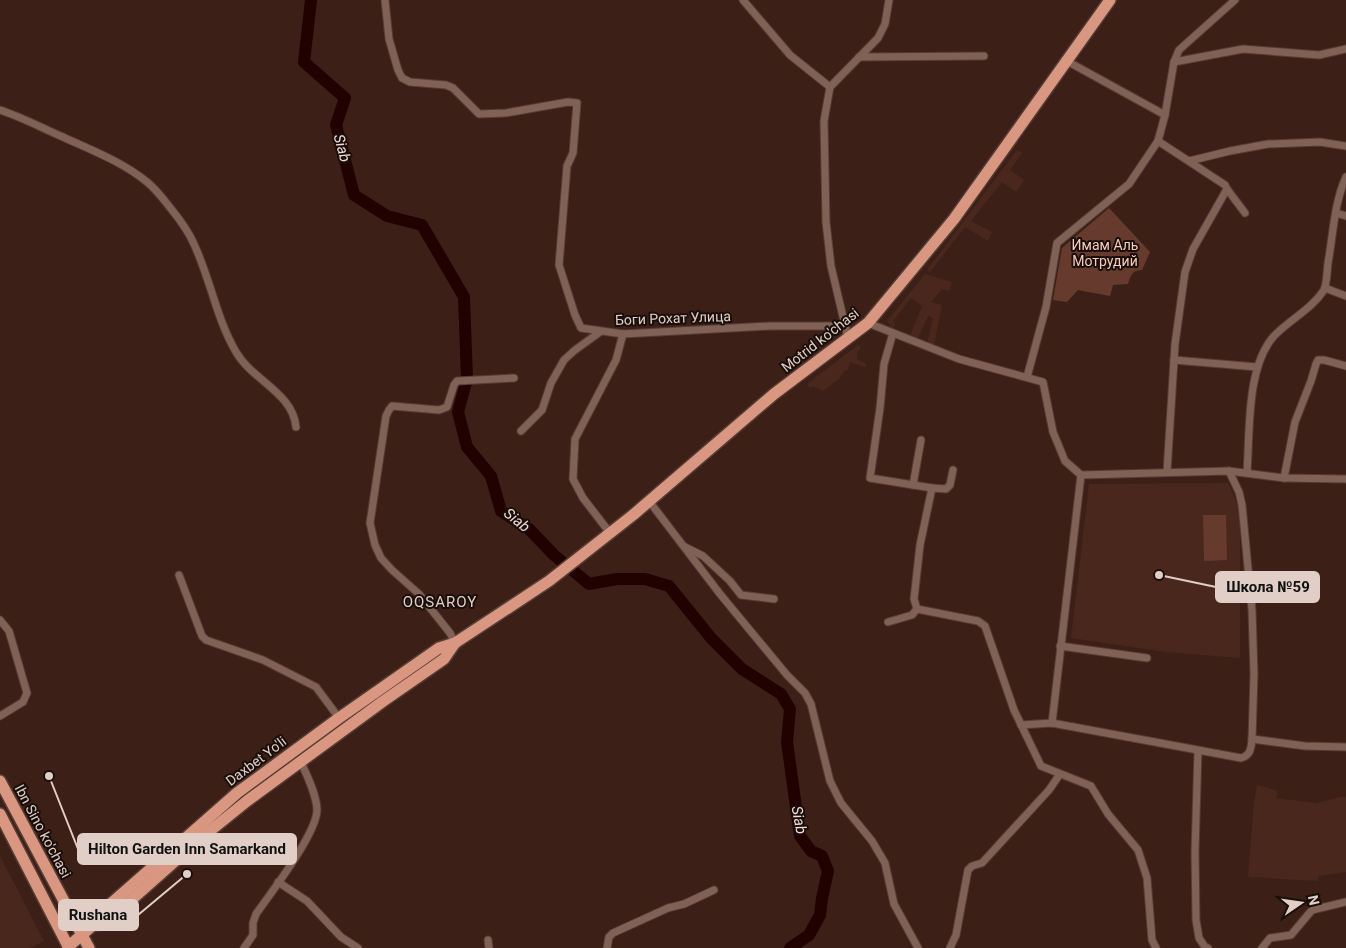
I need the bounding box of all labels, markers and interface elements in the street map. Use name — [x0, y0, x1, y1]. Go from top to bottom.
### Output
water label: Siab — [330, 132, 354, 164]
park label: Имам Аль Мотрудий — [1072, 237, 1138, 269]
street label: Motrid ko'chasi — [778, 305, 862, 375]
street label: Боги Рохат Улица — [615, 308, 731, 328]
water label: Siab — [500, 504, 534, 536]
callout: Школа №59 — [1216, 572, 1319, 602]
text: Школа №59 — [1226, 578, 1310, 596]
district label: OQSAROY — [403, 593, 477, 611]
street label: Daxbet Yo'li — [223, 733, 289, 789]
street label: Ibn Sino ko'chasi — [12, 782, 74, 880]
water label: Siab — [787, 804, 811, 836]
callout: Hilton Garden Inn Samarkand — [78, 834, 296, 864]
text: Hilton Garden Inn Samarkand — [88, 840, 286, 858]
north arrow — [1276, 878, 1326, 928]
text: N — [1305, 893, 1323, 907]
callout: Rushana — [59, 900, 138, 930]
text: Rushana — [69, 906, 127, 924]

